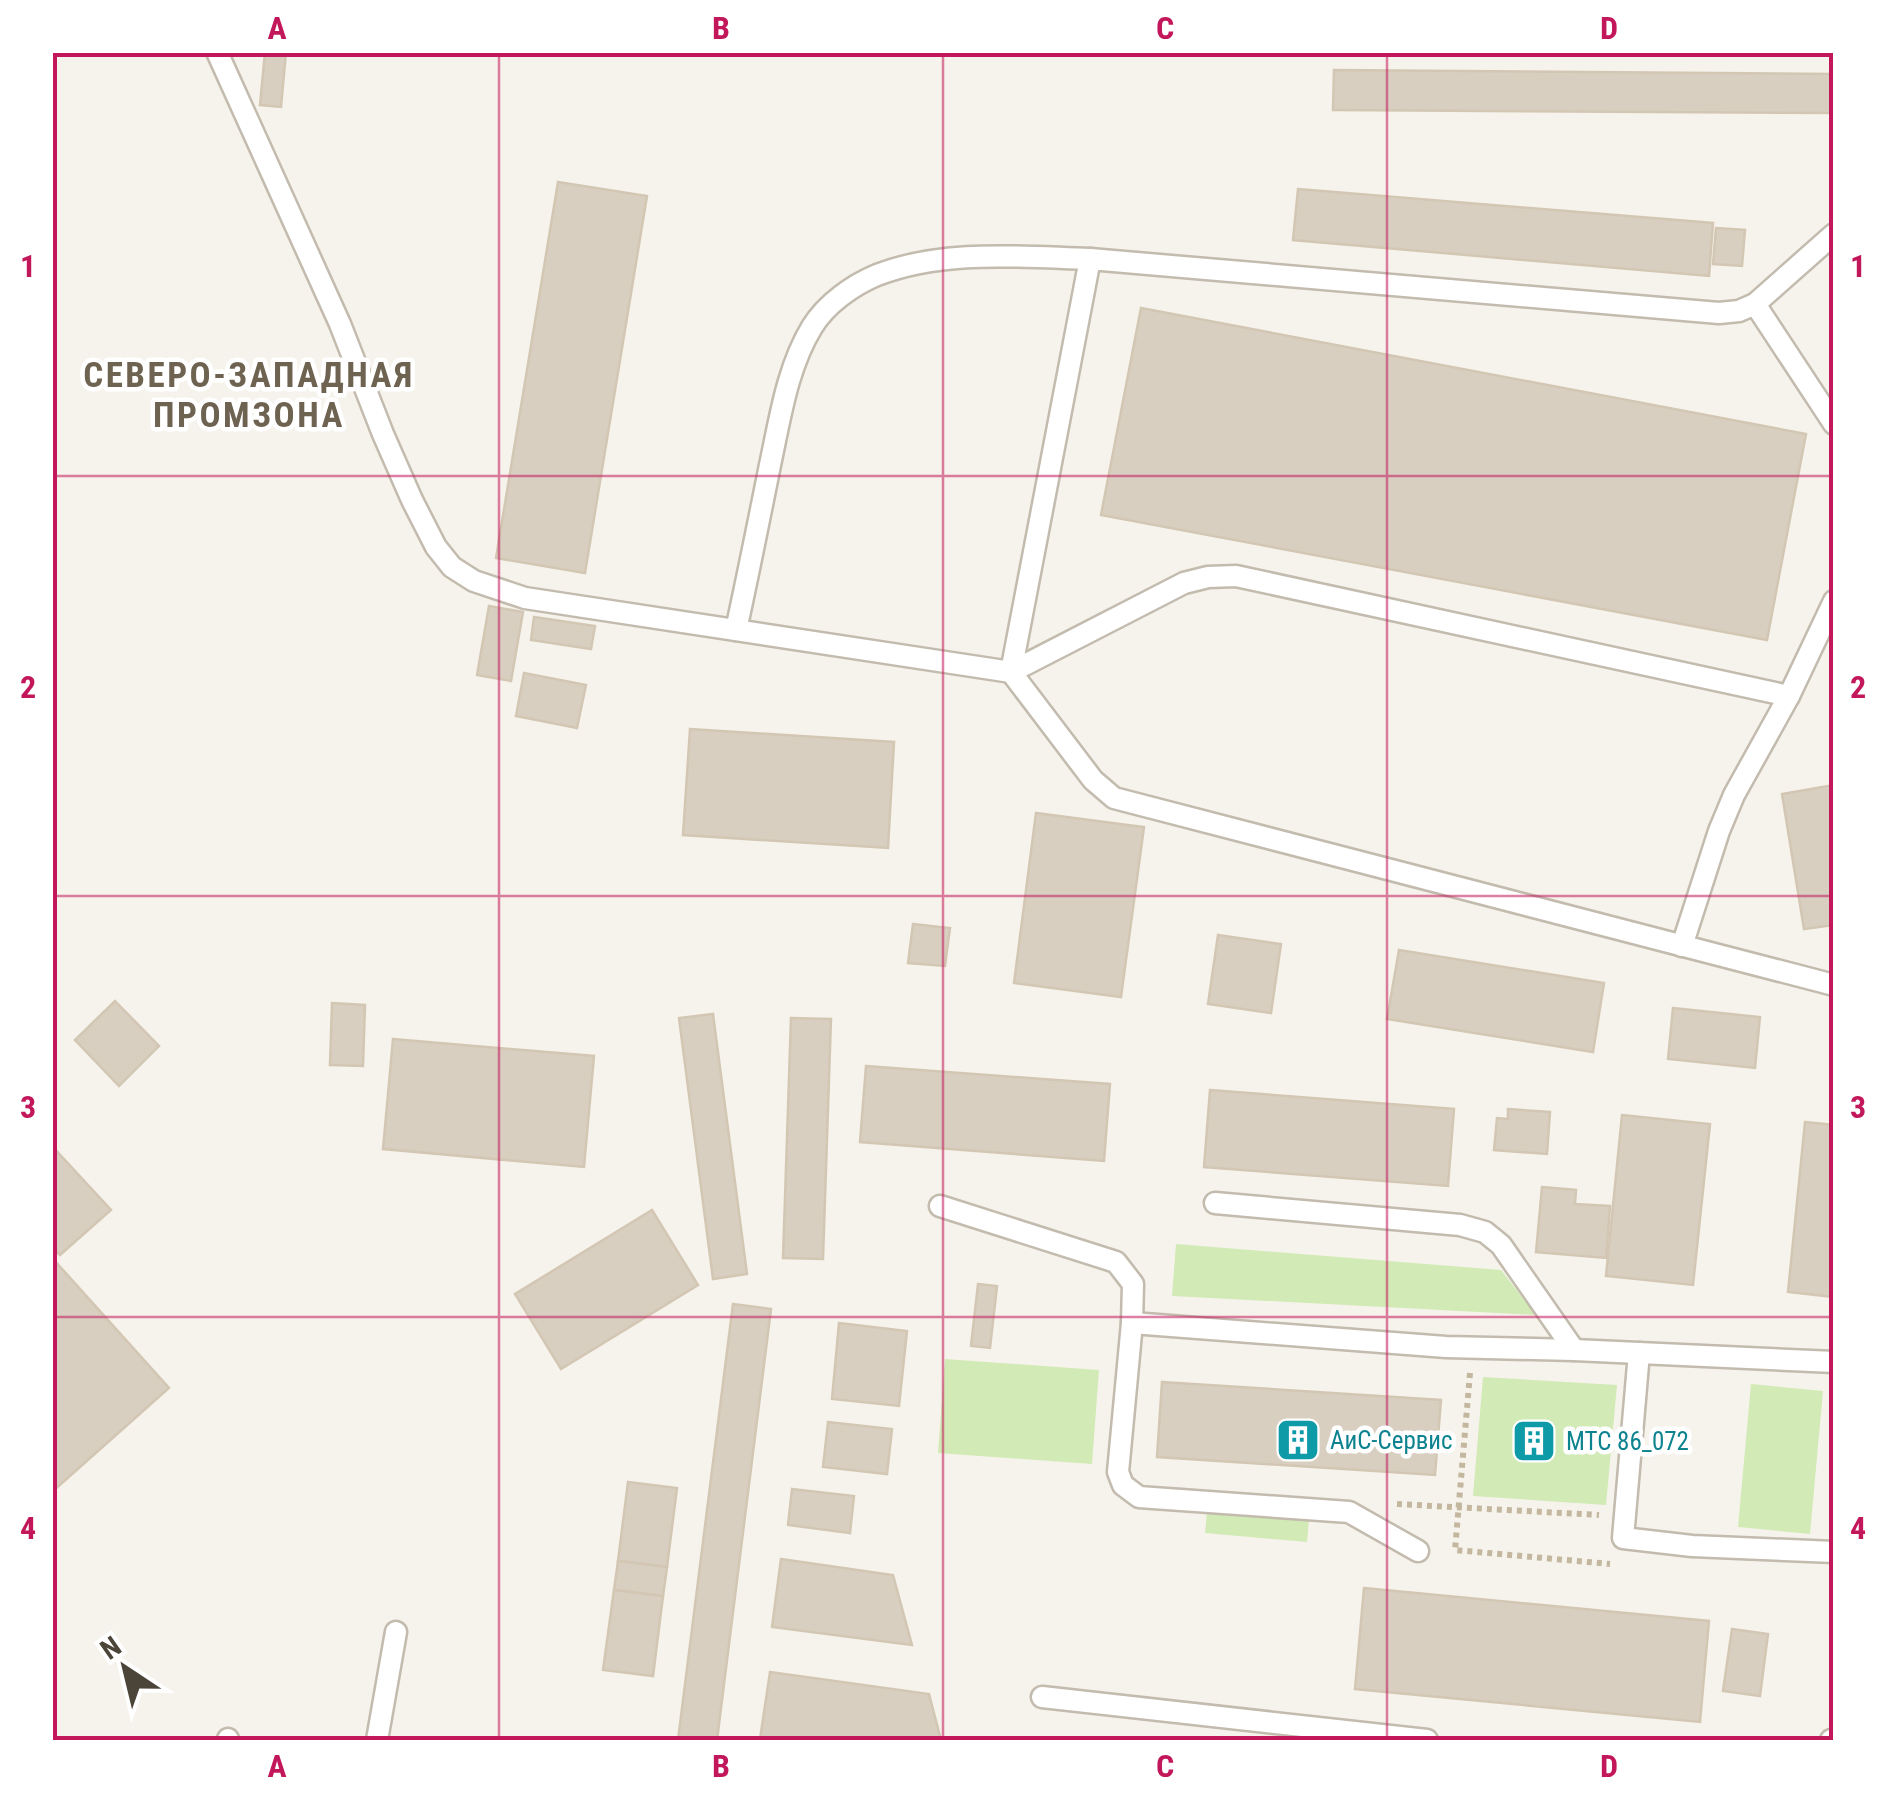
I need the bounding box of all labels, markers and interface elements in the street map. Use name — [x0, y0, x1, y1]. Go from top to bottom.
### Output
text: A — [267, 9, 287, 47]
text: B — [712, 9, 730, 47]
text: C — [1156, 9, 1174, 47]
text: D — [1600, 9, 1618, 47]
text: 1 — [20, 247, 36, 285]
text: 1 — [1850, 247, 1866, 285]
district label: СЕВЕРО-ЗАПАДНАЯ ПРОМЗОНА — [83, 355, 415, 436]
text: 2 — [20, 668, 36, 706]
text: 2 — [1850, 668, 1866, 706]
text: 3 — [20, 1088, 36, 1126]
text: 3 — [1850, 1088, 1866, 1126]
building icon: АиС-Сервис — [1275, 1417, 1321, 1463]
building icon: МТС 86_072 — [1511, 1418, 1557, 1464]
place label: АиС-Сервис — [1330, 1426, 1453, 1455]
place label: МТС 86_072 — [1566, 1427, 1689, 1456]
text: 4 — [20, 1509, 36, 1547]
text: 4 — [1850, 1509, 1866, 1547]
north arrow — [75, 1618, 175, 1718]
text: N — [94, 1629, 127, 1666]
text: A — [267, 1747, 287, 1785]
text: B — [712, 1747, 730, 1785]
text: C — [1156, 1747, 1174, 1785]
text: D — [1600, 1747, 1618, 1785]

